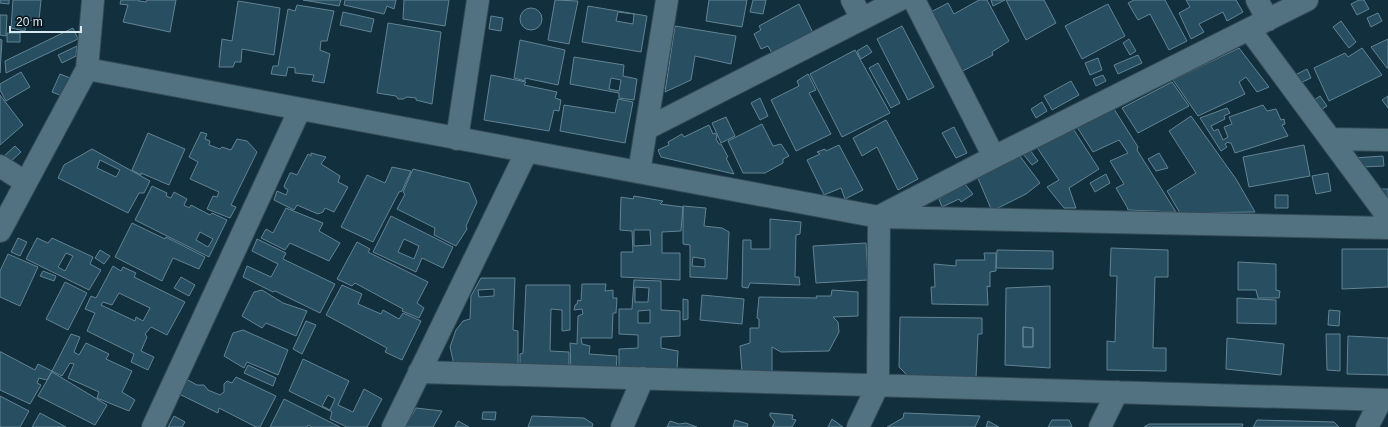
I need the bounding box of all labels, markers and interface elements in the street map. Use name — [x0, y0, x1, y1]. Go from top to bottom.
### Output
scale bar — [10, 8, 81, 34]
text: 20 m — [16, 15, 43, 29]

